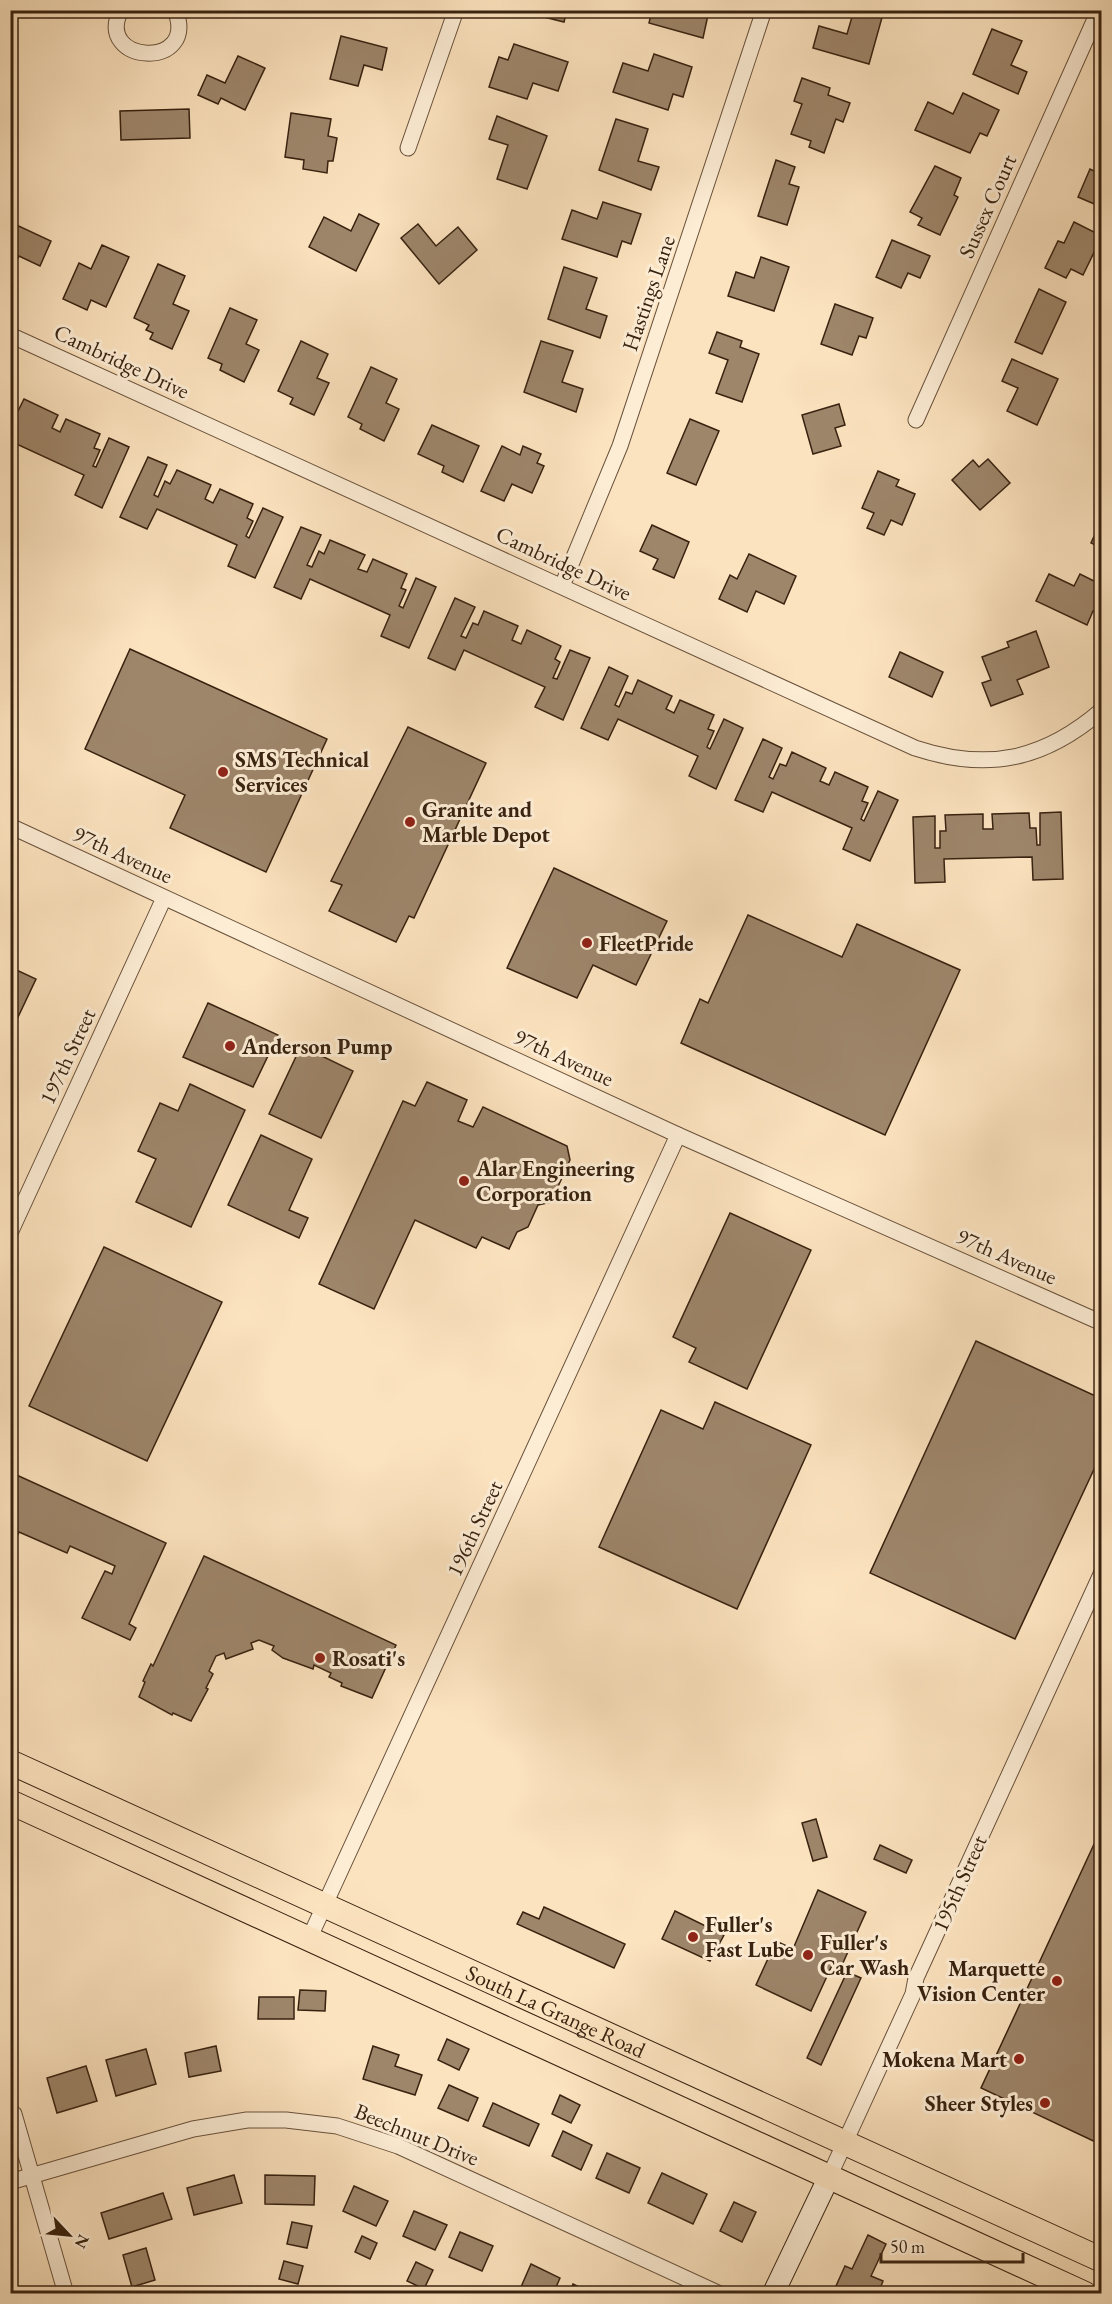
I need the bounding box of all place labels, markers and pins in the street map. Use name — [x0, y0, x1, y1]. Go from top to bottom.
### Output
place label: SMS Technical Services — [235, 745, 369, 799]
marker: SMS Technical Services — [216, 765, 230, 779]
place label: Granite and Marble Depot — [422, 795, 550, 849]
marker: Granite and Marble Depot — [403, 815, 417, 829]
place label: FleetPride — [599, 929, 693, 958]
marker: FleetPride — [580, 936, 594, 950]
place label: Anderson Pump — [241, 1032, 392, 1061]
marker: Anderson Pump — [223, 1039, 237, 1053]
place label: Alar Engineering Corporation — [475, 1154, 635, 1208]
marker: Alar Engineering Corporation — [457, 1174, 471, 1188]
place label: Rosati's — [332, 1644, 405, 1673]
marker: Rosati's — [313, 1651, 327, 1665]
place label: Fuller's Fast Lube — [705, 1910, 794, 1964]
place label: Fuller's Car Wash — [820, 1928, 909, 1982]
marker: Fuller's Fast Lube — [686, 1930, 700, 1944]
marker: Fuller's Car Wash — [801, 1948, 815, 1962]
place label: Marquette Vision Center — [917, 1954, 1046, 2008]
marker: Marquette Vision Center — [1050, 1974, 1064, 1988]
place label: Mokena Mart — [882, 2045, 1008, 2074]
marker: Mokena Mart — [1012, 2052, 1026, 2066]
place label: Sheer Styles — [925, 2089, 1033, 2118]
marker: Sheer Styles — [1038, 2096, 1052, 2110]

